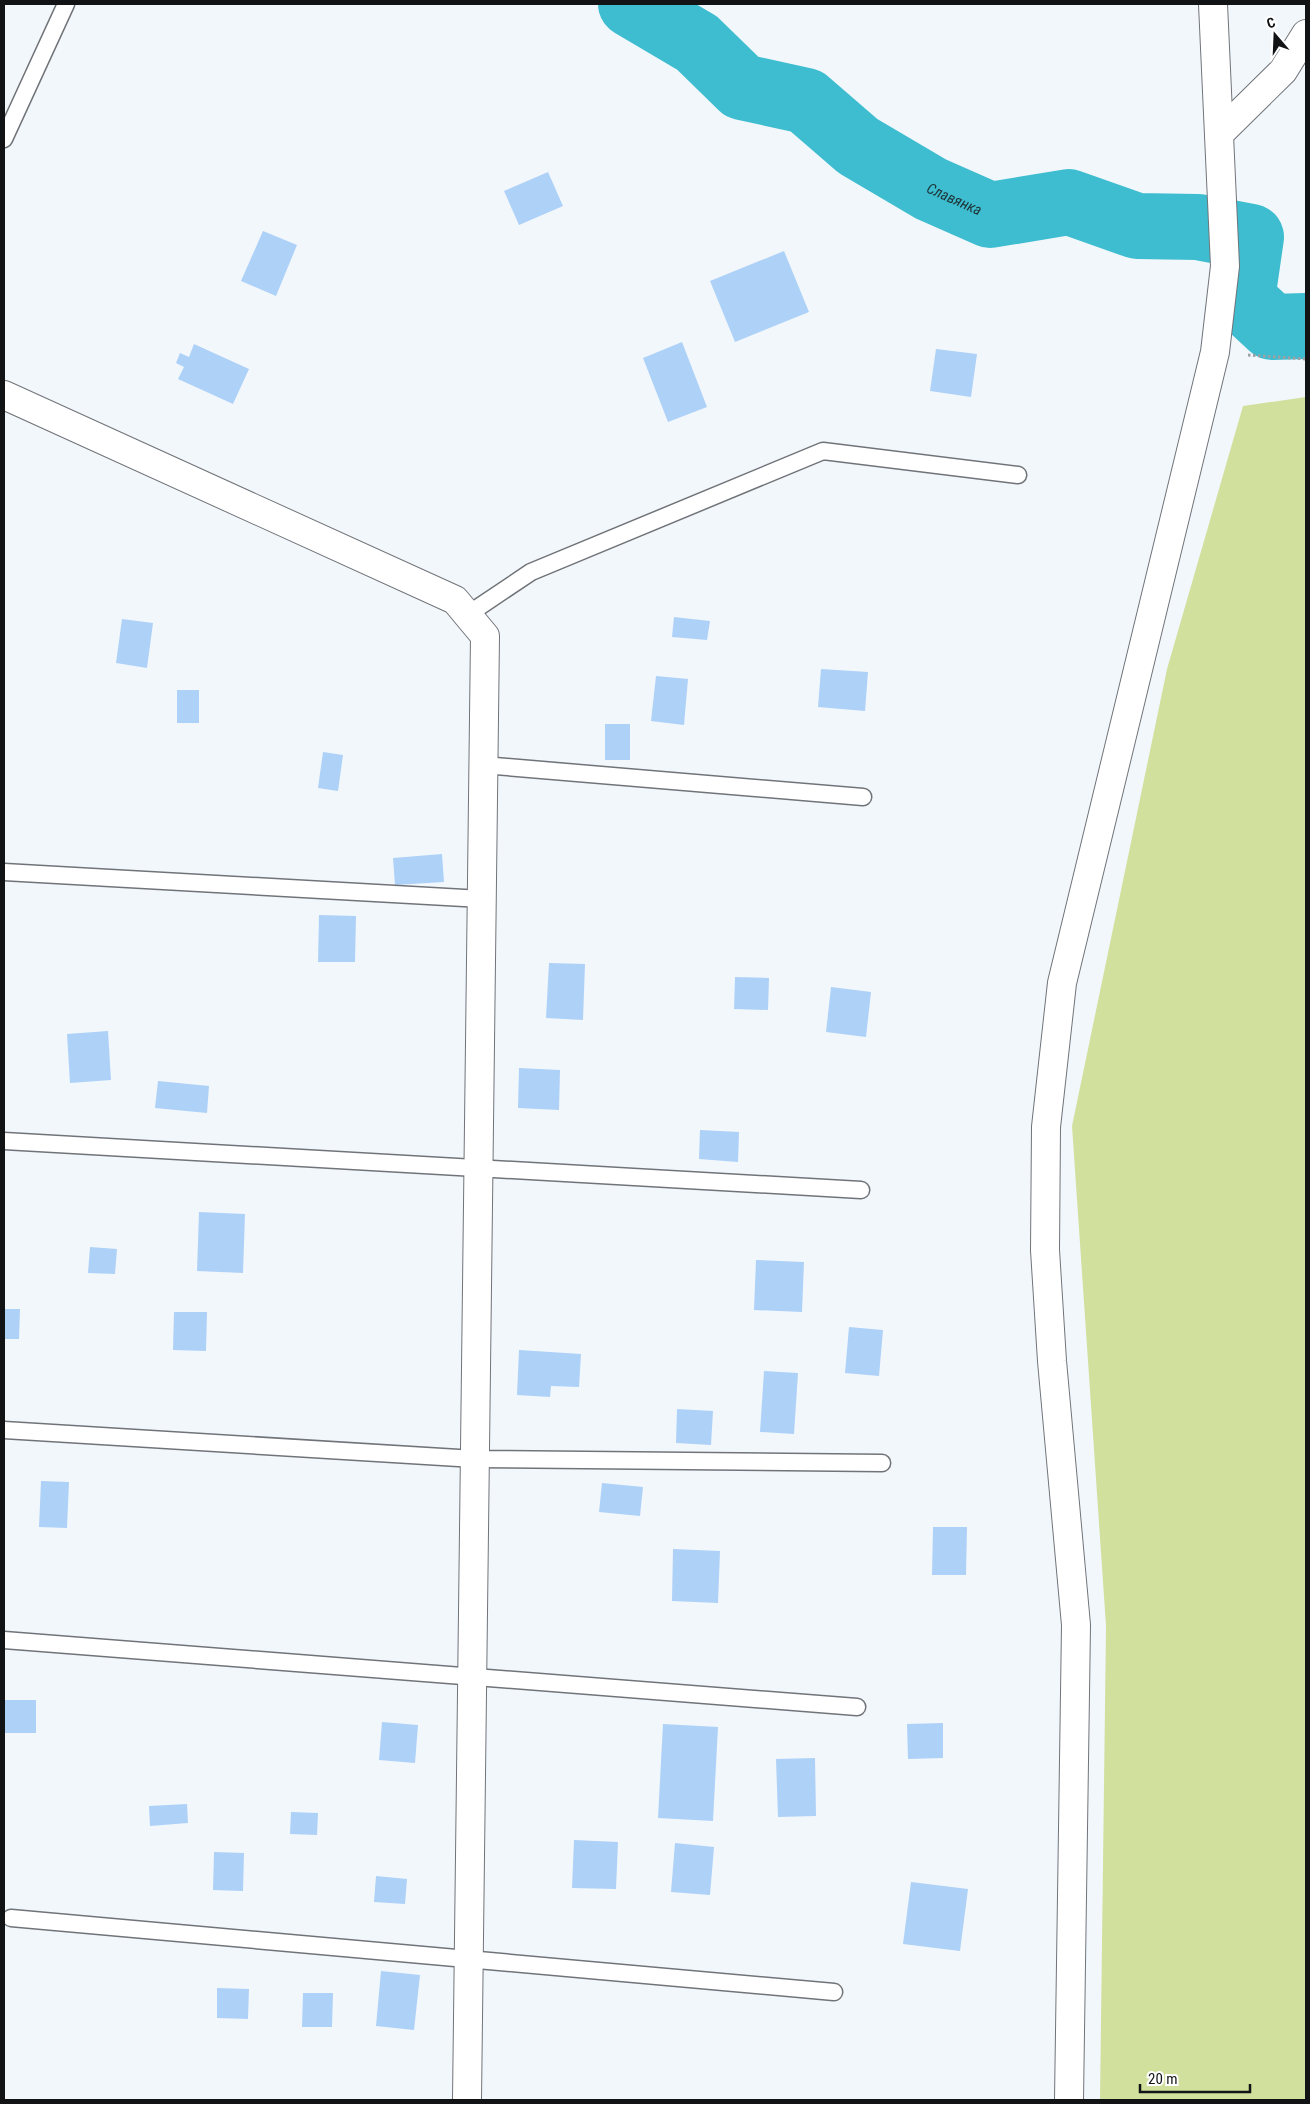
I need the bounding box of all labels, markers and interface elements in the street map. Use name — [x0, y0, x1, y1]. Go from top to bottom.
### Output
north arrow — [1250, 10, 1300, 60]
text: С — [1264, 14, 1277, 32]
water label: Славянка — [924, 179, 985, 219]
scale bar — [1140, 2062, 1250, 2094]
text: 20 m — [1148, 2070, 1178, 2088]

